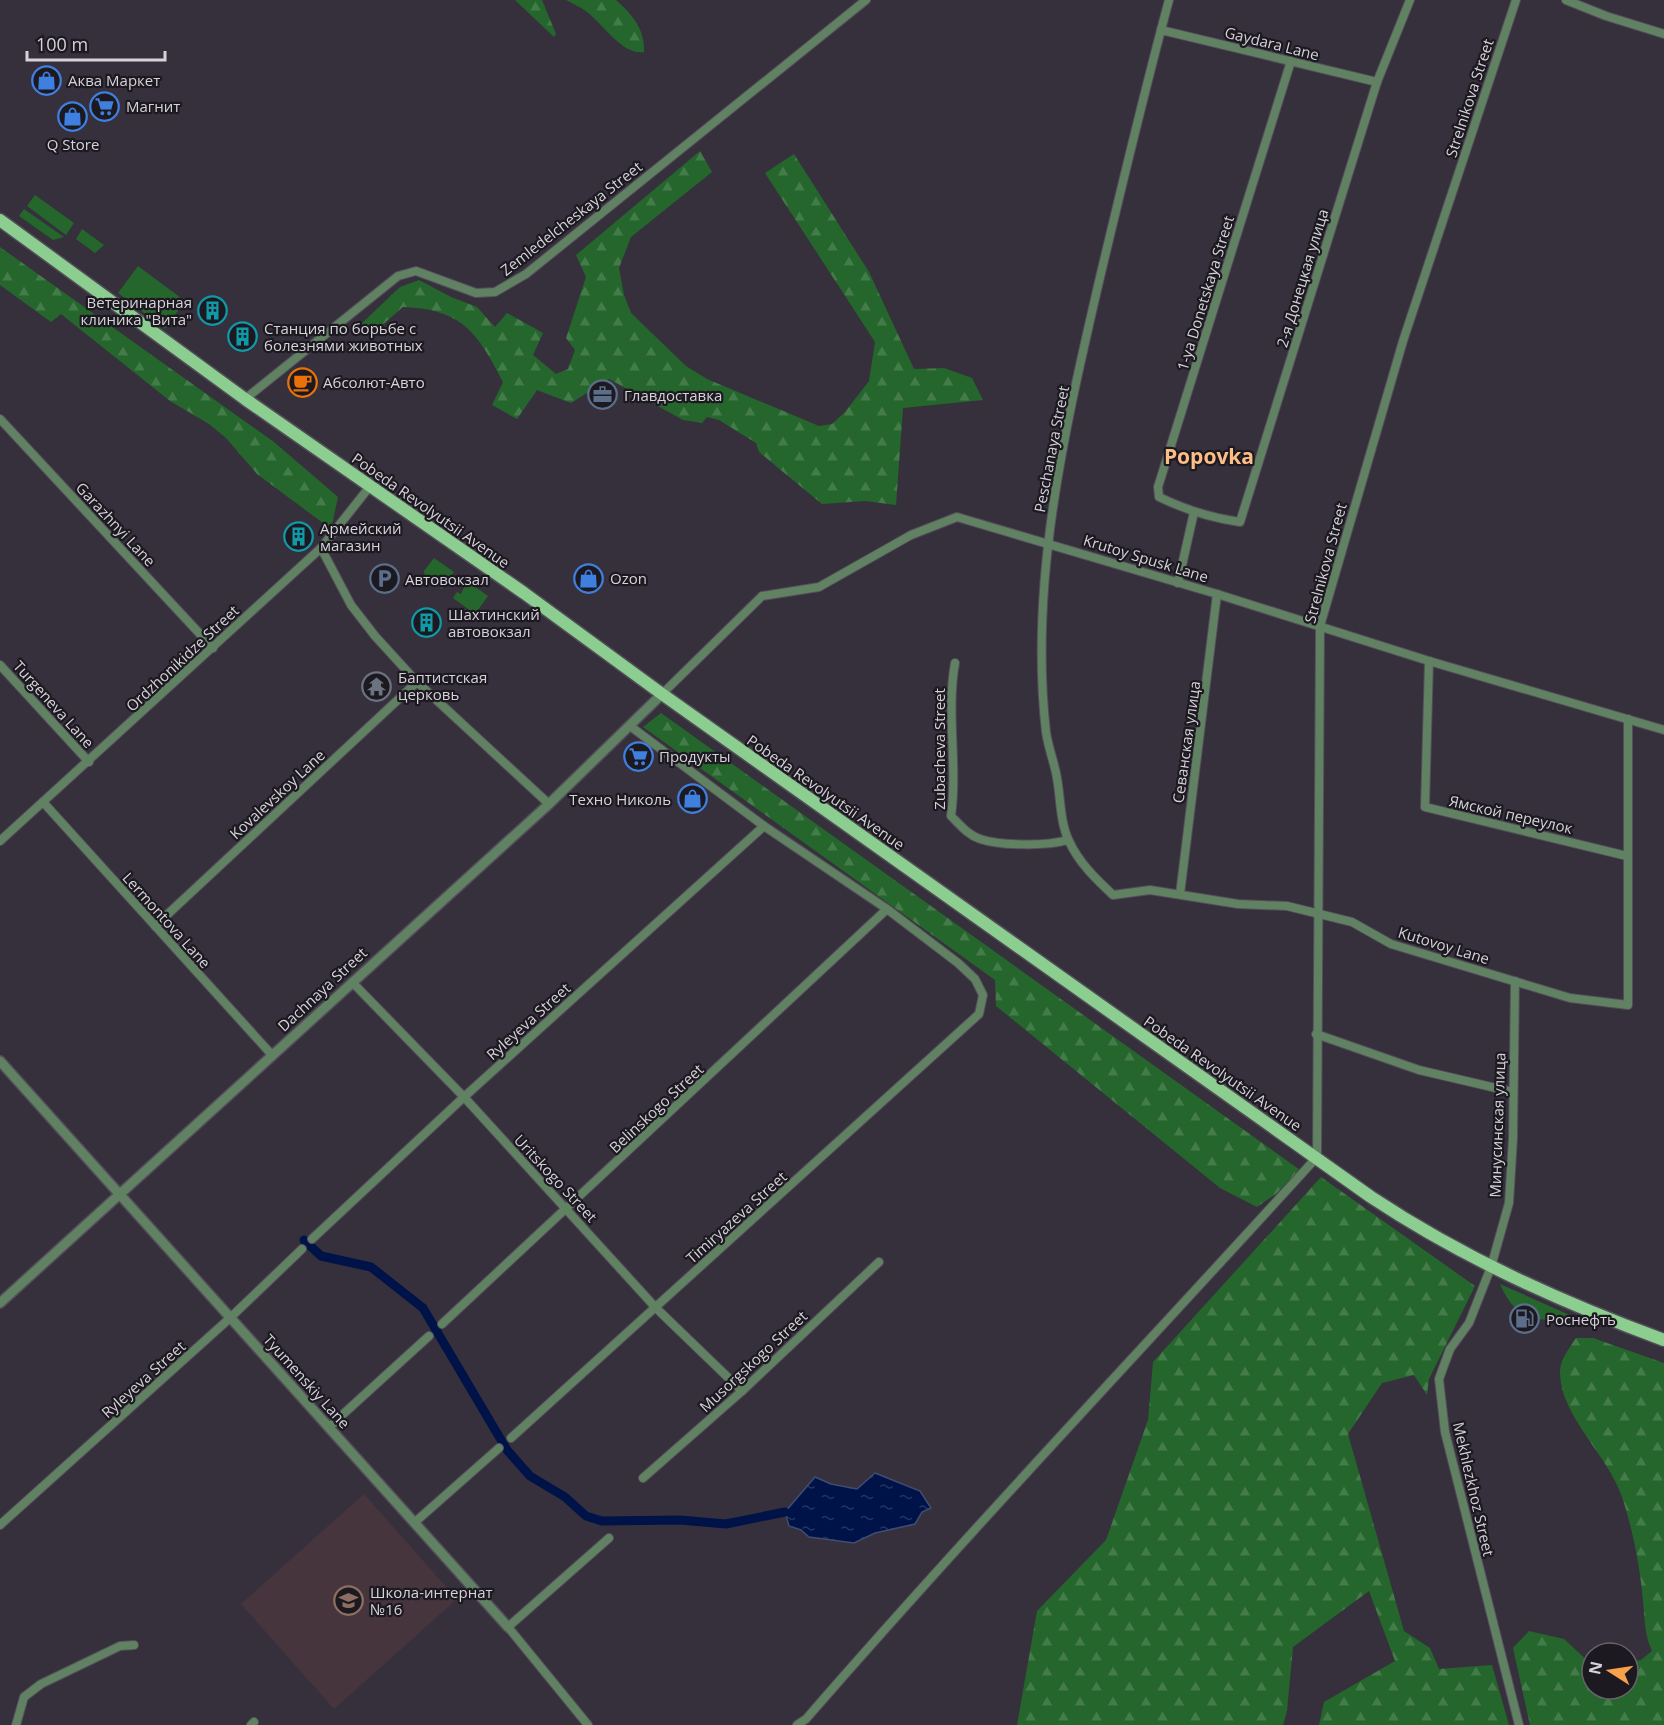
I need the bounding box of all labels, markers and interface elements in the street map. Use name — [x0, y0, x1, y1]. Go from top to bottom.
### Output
street label: Gaydara Lane — [1223, 22, 1321, 64]
scale bar — [27, 24, 165, 62]
text: 100 m — [36, 32, 88, 56]
street label: Strelnikova Street — [1440, 36, 1498, 160]
shop icon: Аква Маркет — [31, 64, 63, 96]
place label: Аква Маркет — [68, 70, 160, 90]
supermarket icon: Магнит — [89, 90, 121, 122]
place label: Магнит — [126, 96, 180, 116]
shop icon: Q Store — [57, 101, 89, 133]
place label: Q Store — [47, 134, 99, 154]
street label: Zemledelcheskaya Street — [496, 156, 646, 280]
street label: 2-я Донецкая улица — [1271, 206, 1333, 350]
street label: 1-ya Donetskaya Street — [1172, 213, 1238, 373]
place label: Ветеринарная клиника "Вита" — [81, 292, 192, 329]
building icon: Ветеринарная клиника "Вита" — [197, 295, 229, 327]
place label: Станция по борьбе с болезнями животных — [264, 318, 423, 355]
building icon: Станция по борьбе с болезнями животных — [227, 321, 259, 353]
cafe icon: Абсолют-Авто — [286, 366, 318, 398]
place label: Абсолют-Авто — [323, 372, 425, 392]
office icon: Главдоставка — [587, 379, 619, 411]
street label: Peschanaya Street — [1029, 384, 1073, 514]
place label: Главдоставка — [624, 385, 722, 405]
district label: Popovka — [1164, 442, 1254, 470]
street label: Pobeda Revolyutsii Avenue — [348, 448, 514, 572]
street label: Garazhnyi Lane — [72, 478, 160, 570]
street label: Strelnikova Street — [1299, 501, 1351, 625]
place label: Армейский магазин — [320, 518, 402, 555]
building icon: Армейский магазин — [283, 521, 315, 553]
street label: Krutoy Spusk Lane — [1081, 529, 1211, 587]
shop icon: Ozon — [573, 562, 605, 594]
parking icon: Автовокзал — [368, 563, 400, 595]
place label: Ozon — [610, 568, 647, 588]
place label: Автовокзал — [405, 569, 489, 589]
street label: Ordzhonikidze Street — [121, 600, 243, 716]
place label: Шахтинский автовокзал — [448, 604, 540, 641]
building icon: Шахтинский автовокзал — [411, 607, 443, 639]
street label: Turgeneva Lane — [9, 656, 99, 752]
place label: Баптистская церковь — [398, 667, 487, 704]
temple icon: Баптистская церковь — [361, 670, 393, 702]
street label: Севанская улица — [1168, 680, 1204, 804]
street label: Zubacheva Street — [929, 688, 949, 810]
street label: Pobeda Revolyutsii Avenue — [743, 730, 909, 854]
supermarket icon: Продукты — [622, 740, 654, 772]
street label: Kovalevskoy Lane — [225, 745, 329, 843]
place label: Продукты — [659, 746, 731, 766]
shop icon: Техно Николь — [676, 783, 708, 815]
place label: Техно Николь — [569, 789, 671, 809]
street label: Ямской переулок — [1447, 790, 1575, 838]
street label: Lermontova Lane — [119, 868, 215, 972]
street label: Kutovoy Lane — [1396, 922, 1492, 968]
street label: Dachnaya Street — [273, 943, 371, 1035]
street label: Ryleyeva Street — [482, 978, 574, 1064]
street label: Pobeda Revolyutsii Avenue — [1140, 1011, 1306, 1135]
street label: Минусинская улица — [1484, 1052, 1510, 1198]
street label: Belinskogo Street — [605, 1059, 707, 1157]
street label: Uritskogo Street — [510, 1130, 602, 1226]
street label: Timiryazeva Street — [681, 1166, 791, 1268]
fuel station icon: Роснефть — [1509, 1303, 1541, 1335]
street label: Musorgskogo Street — [695, 1306, 811, 1416]
place label: Роснефть — [1546, 1309, 1616, 1329]
street label: Tyumenskiy Lane — [259, 1330, 355, 1432]
street label: Ryleyeva Street — [97, 1336, 189, 1422]
street label: Mekhlezkhoz Street — [1449, 1420, 1499, 1558]
place label: Школа-интернат №16 — [370, 1582, 493, 1619]
school or university icon: Школа-интернат №16 — [333, 1585, 365, 1617]
north arrow — [1580, 1641, 1640, 1701]
text: N — [1583, 1659, 1607, 1677]

